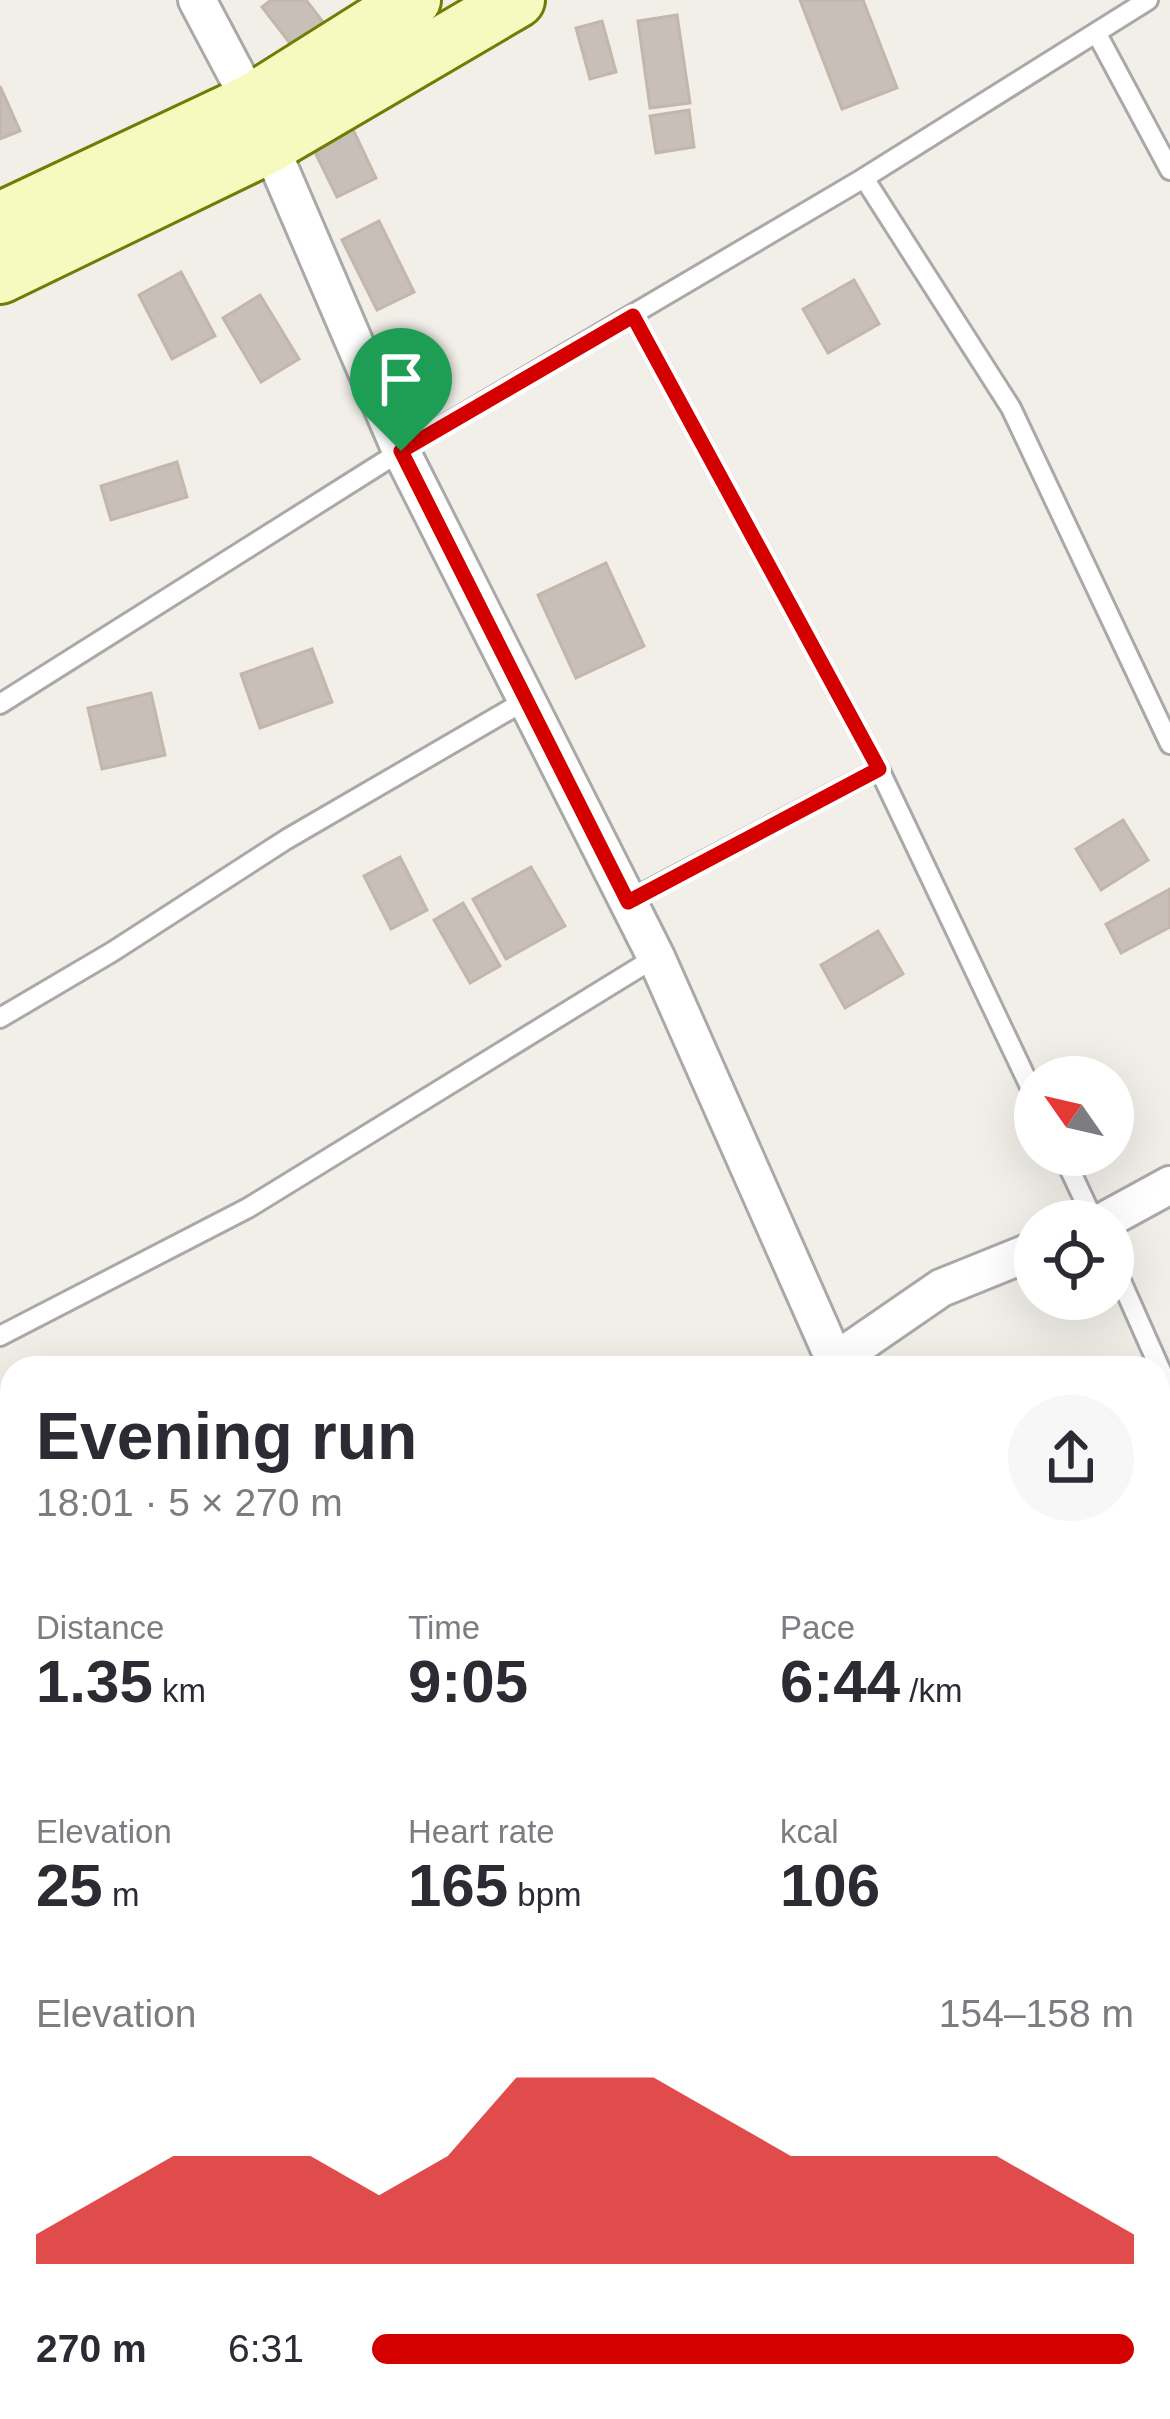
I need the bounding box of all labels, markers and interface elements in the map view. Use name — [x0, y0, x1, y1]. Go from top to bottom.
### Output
pin — [350, 328, 452, 451]
icon: arrive — [368, 346, 434, 412]
north arrow — [1014, 1056, 1134, 1176]
map controls — [1014, 1056, 1134, 1320]
button: locate — [1014, 1200, 1134, 1320]
button: share — [1008, 1395, 1134, 1521]
text: Evening run — [36, 1399, 417, 1473]
text: 18:01 · 5 × 270 m — [36, 1481, 343, 1524]
text: Distance — [36, 1609, 164, 1646]
text: Time — [408, 1609, 480, 1646]
text: Pace — [780, 1609, 855, 1646]
text: 1.35 — [36, 1648, 153, 1715]
text: 9:05 — [408, 1648, 528, 1715]
text: 6:44 — [780, 1648, 900, 1715]
text: km — [153, 1672, 206, 1709]
text: /km — [900, 1672, 962, 1709]
text: Elevation — [36, 1813, 172, 1850]
text: Heart rate — [408, 1813, 555, 1850]
text: kcal — [780, 1813, 839, 1850]
text: 25 — [36, 1852, 103, 1919]
text: 165 — [408, 1852, 508, 1919]
text: 106 — [780, 1852, 880, 1919]
text: m — [103, 1876, 139, 1913]
text: bpm — [508, 1876, 581, 1913]
text: Elevation — [36, 1992, 196, 2035]
text: 154–158 m — [939, 1992, 1134, 2035]
text: 270 m — [36, 2327, 147, 2370]
text: 6:31 — [228, 2327, 304, 2370]

